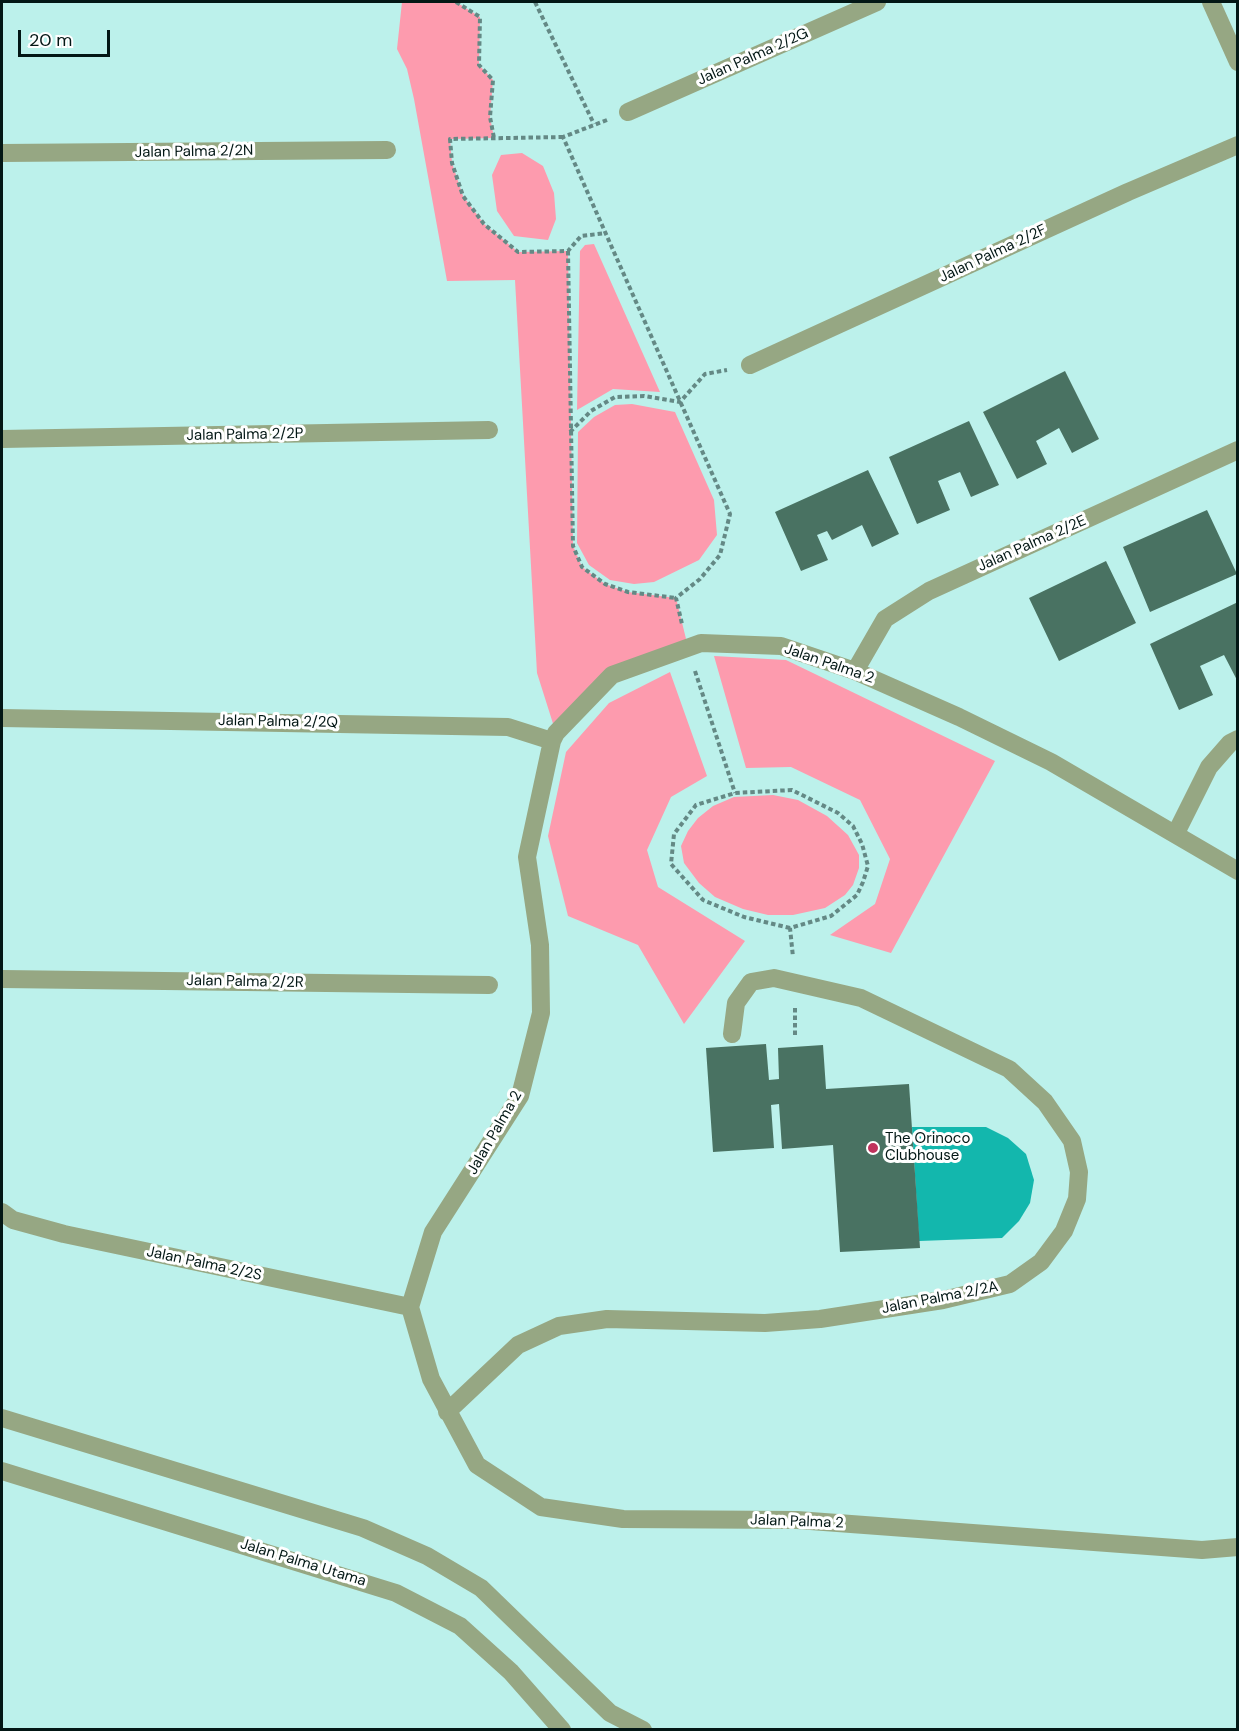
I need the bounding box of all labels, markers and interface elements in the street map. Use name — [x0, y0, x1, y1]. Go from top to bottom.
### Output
scale bar — [21, 18, 112, 56]
street label: Jalan Palma 2/2G — [695, 24, 811, 90]
text: 20 m — [29, 28, 72, 52]
street label: Jalan Palma 2/2N — [135, 142, 253, 162]
street label: Jalan Palma 2/2F — [936, 221, 1050, 287]
street label: Jalan Palma 2/2P — [186, 425, 304, 445]
street label: Jalan Palma 2/2E — [975, 512, 1089, 576]
street label: Jalan Palma 2 — [782, 640, 876, 688]
street label: Jalan Palma 2/2Q — [218, 712, 338, 732]
street label: Jalan Palma 2/2R — [186, 972, 304, 992]
street label: Jalan Palma 2 — [464, 1088, 526, 1178]
place label: The Orinoco Clubhouse — [885, 1130, 970, 1165]
marker: The Orinoco Clubhouse — [866, 1141, 880, 1155]
street label: Jalan Palma 2/2S — [145, 1243, 263, 1285]
street label: Jalan Palma 2/2A — [880, 1278, 1000, 1318]
street label: Jalan Palma 2 — [750, 1511, 844, 1533]
street label: Jalan Palma Utama — [238, 1535, 368, 1591]

